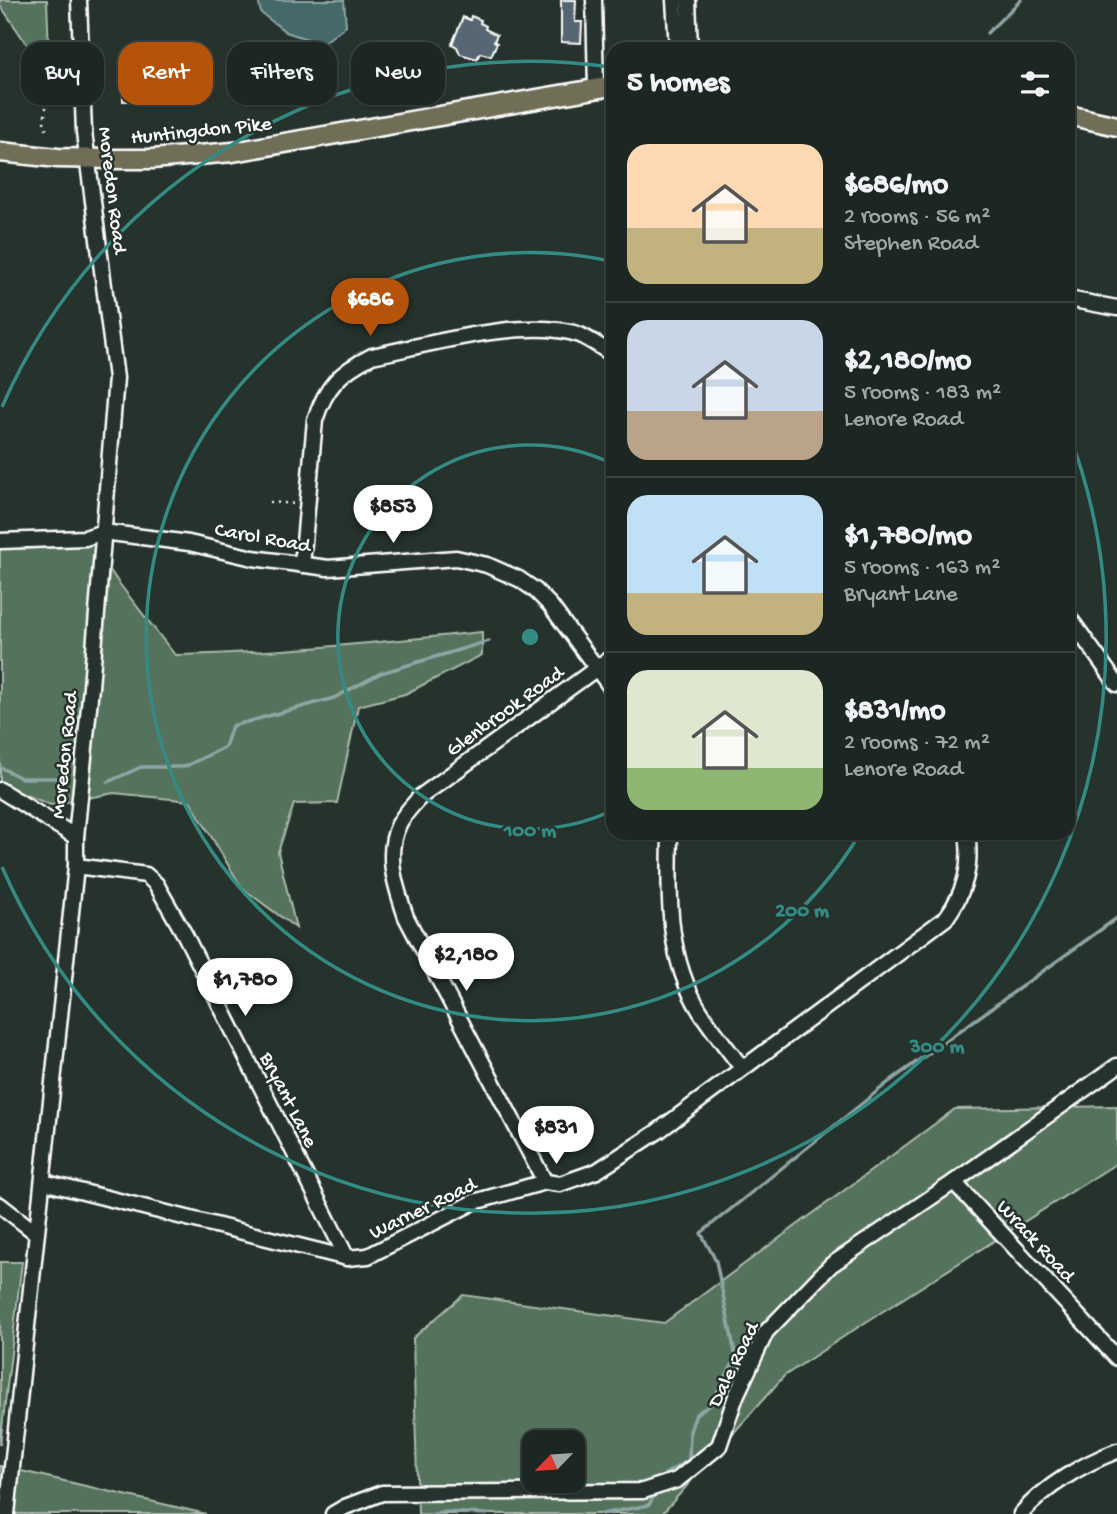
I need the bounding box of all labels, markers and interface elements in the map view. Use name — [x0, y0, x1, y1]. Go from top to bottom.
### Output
chip: Buy — [21, 42, 104, 105]
chip: Rent — [118, 42, 213, 105]
chip: Filters — [227, 42, 337, 105]
chip: New — [351, 42, 445, 105]
icon: filters — [1016, 65, 1054, 103]
text: 5 homes — [627, 67, 729, 102]
street label: Huntingdon Pike — [130, 113, 274, 152]
street label: Moredon Road — [90, 125, 131, 257]
text: $686/mo — [844, 169, 948, 204]
icon: home — [683, 172, 767, 256]
text: 2 rooms · 56 m² — [844, 204, 990, 231]
text: Stephen Road — [844, 231, 978, 258]
pin: $686 — [329, 278, 411, 338]
text: $686 — [347, 287, 393, 314]
text: $2,180/mo — [844, 345, 971, 380]
icon: home — [683, 348, 767, 432]
text: 5 rooms · 183 m² — [844, 380, 1001, 407]
text: Lenore Road — [844, 407, 963, 434]
pin: $853 — [352, 486, 434, 545]
text: $853 — [370, 494, 416, 521]
street label: Carol Road — [213, 519, 314, 560]
text: $1,780/mo — [844, 520, 972, 555]
icon: home — [683, 523, 767, 607]
text: 5 rooms · 163 m² — [844, 555, 1000, 582]
text: Bryant Lane — [844, 582, 958, 609]
centre of rings — [518, 625, 542, 649]
street label: Glenbrook Road — [442, 661, 571, 764]
street label: Moredon Road — [47, 689, 86, 820]
text: $831/mo — [844, 695, 946, 730]
icon: home — [683, 698, 767, 782]
text: 2 rooms · 72 m² — [844, 730, 990, 757]
text: Lenore Road — [844, 757, 963, 784]
text: 100 m — [503, 820, 556, 845]
text: 200 m — [775, 900, 829, 925]
pin: $2,180 — [409, 934, 523, 993]
text: $2,180 — [434, 942, 498, 969]
pin: $1,780 — [188, 958, 302, 1018]
text: $1,780 — [213, 967, 277, 994]
text: 300 m — [909, 1036, 964, 1061]
street label: Bryant Lane — [252, 1048, 322, 1154]
pin: $831 — [515, 1106, 597, 1166]
text: $831 — [534, 1115, 578, 1142]
street label: Warner Road — [366, 1173, 483, 1247]
street label: Wrack Road — [990, 1196, 1080, 1290]
street label: Dale Road — [703, 1317, 767, 1414]
north arrow — [522, 1430, 584, 1493]
map controls — [522, 1430, 585, 1493]

